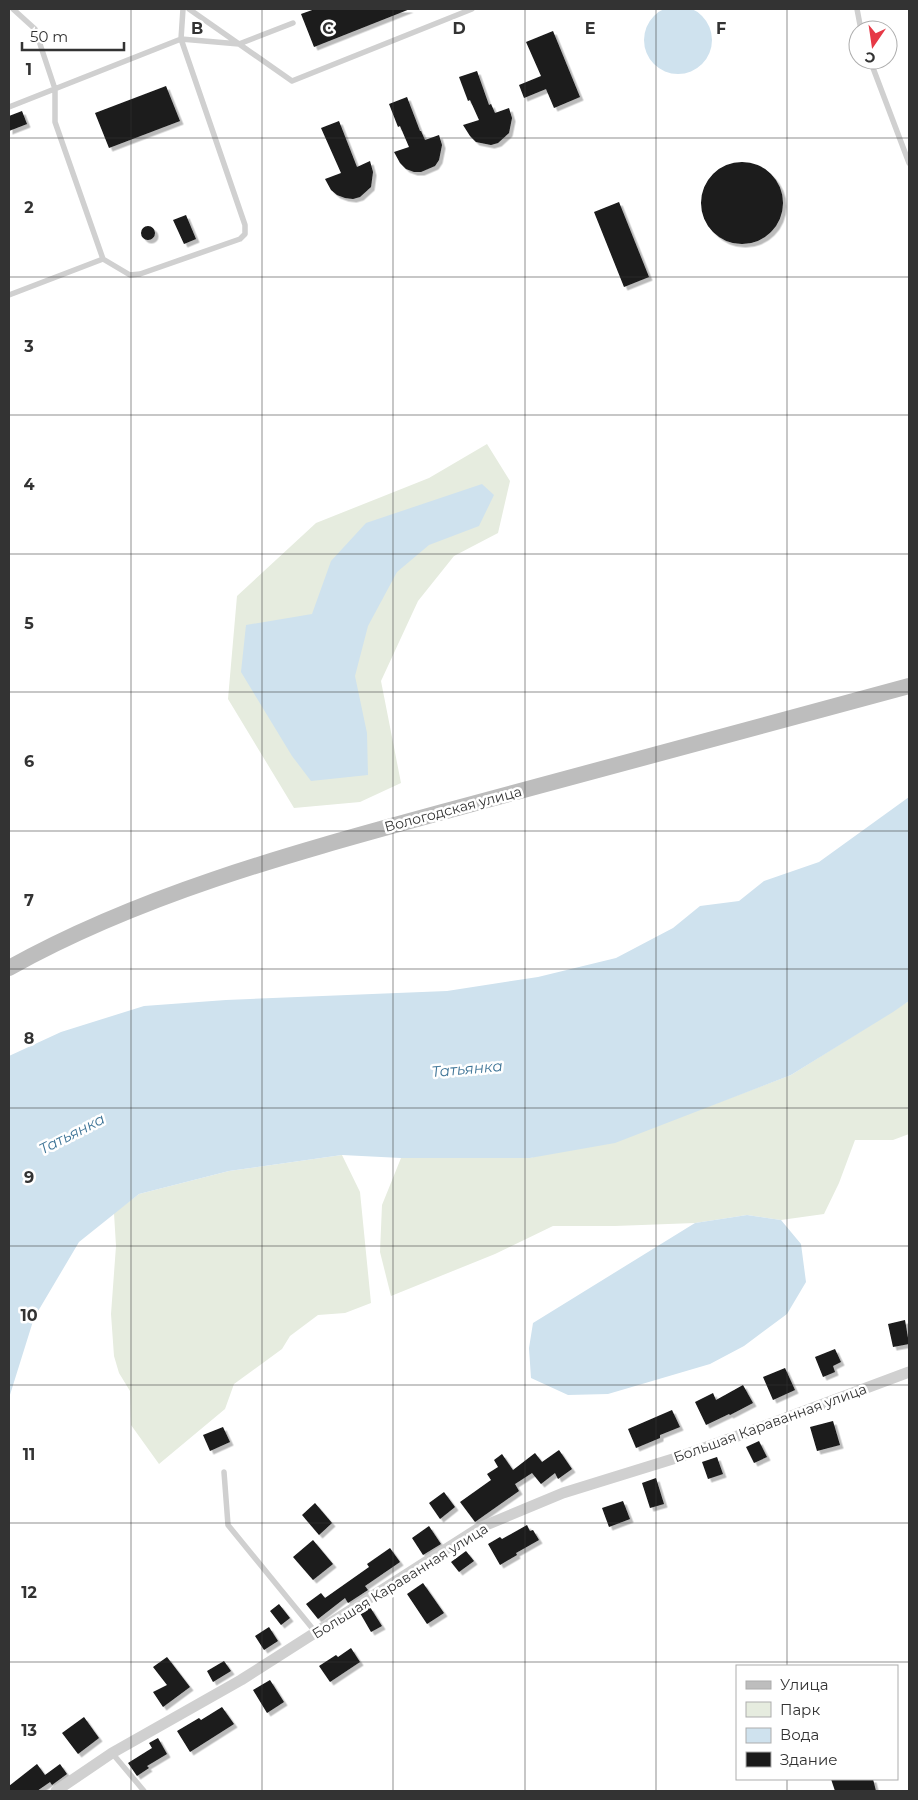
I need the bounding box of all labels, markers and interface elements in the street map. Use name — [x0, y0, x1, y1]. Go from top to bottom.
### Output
text: B — [191, 19, 203, 38]
text: C — [322, 19, 334, 38]
text: D — [452, 19, 466, 38]
text: E — [585, 19, 595, 38]
text: F — [716, 19, 726, 38]
scale bar — [22, 20, 125, 52]
north arrow — [848, 20, 898, 70]
text: 50 m — [30, 27, 68, 46]
text: С — [863, 48, 877, 68]
text: 1 — [26, 60, 32, 79]
text: 2 — [24, 198, 34, 217]
text: 3 — [23, 337, 34, 356]
text: 4 — [23, 475, 35, 494]
text: 5 — [24, 614, 34, 633]
text: 6 — [24, 752, 34, 771]
street label: Вологодская улица — [382, 782, 524, 836]
text: 7 — [24, 891, 34, 910]
text: 8 — [24, 1029, 34, 1048]
water label: Татьянка — [431, 1056, 503, 1081]
water label: Татьянка — [36, 1109, 108, 1158]
text: 9 — [24, 1168, 34, 1187]
text: 10 — [20, 1306, 38, 1325]
street label: Большая Караванная улица — [671, 1380, 869, 1466]
text: 11 — [23, 1445, 35, 1464]
street label: Большая Караванная улица — [309, 1519, 491, 1643]
text: 12 — [21, 1583, 37, 1602]
legend — [736, 1665, 898, 1780]
text: Улица — [780, 1675, 828, 1694]
text: Парк — [780, 1700, 820, 1719]
text: 13 — [21, 1721, 37, 1740]
text: Вода — [780, 1725, 819, 1744]
text: Здание — [780, 1750, 838, 1769]

